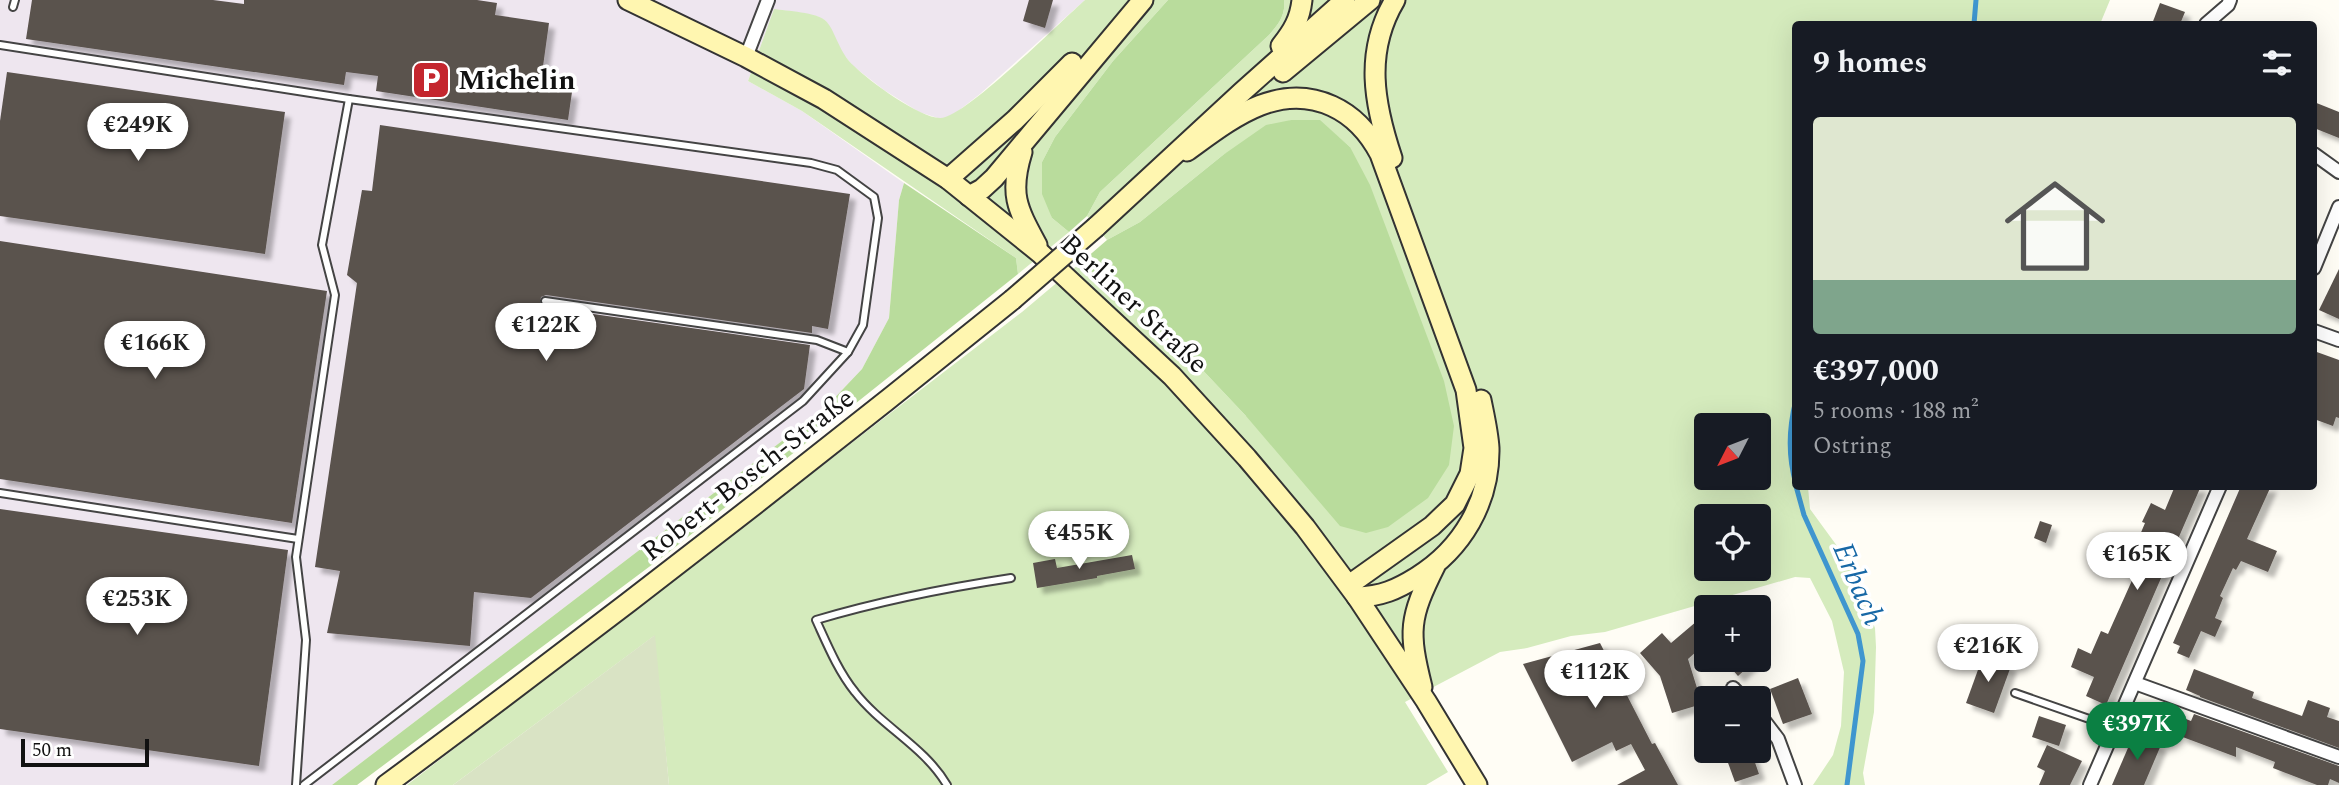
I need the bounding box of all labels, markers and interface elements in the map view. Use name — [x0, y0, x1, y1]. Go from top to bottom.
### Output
text: 9 homes — [1813, 40, 1927, 86]
icon: filters — [2258, 44, 2296, 82]
parking icon: Michelin — [410, 59, 452, 101]
place label: Michelin — [458, 59, 576, 102]
pin: €249K — [89, 104, 187, 163]
text: €249K — [103, 108, 173, 143]
icon: home — [1992, 163, 2118, 289]
street label: Berliner Straße — [1050, 224, 1218, 384]
pin: €122K — [497, 304, 595, 363]
text: €122K — [511, 308, 581, 343]
pin: €166K — [106, 322, 204, 381]
text: €166K — [120, 326, 190, 361]
text: €397,000 — [1813, 348, 1939, 394]
street label: Robert-Bosch-Straße — [632, 378, 864, 572]
text: 5 rooms · 188 m² — [1813, 394, 1979, 429]
north arrow — [1694, 413, 1771, 490]
map controls — [1694, 413, 1771, 763]
text: Ostring — [1813, 429, 1892, 464]
button: locate — [1694, 504, 1771, 581]
pin: €455K — [1030, 512, 1128, 571]
text: €455K — [1044, 516, 1114, 551]
pin: €165K — [2088, 532, 2186, 592]
water label: Erbach — [1820, 535, 1896, 633]
text: €165K — [2102, 537, 2172, 572]
pin: €253K — [88, 578, 186, 637]
text: €253K — [102, 582, 172, 617]
button: + — [1694, 595, 1771, 672]
pin: €216K — [1939, 624, 2037, 684]
text: €216K — [1953, 629, 2023, 664]
pin: €112K — [1546, 650, 1644, 710]
text: €112K — [1560, 655, 1630, 690]
button: − — [1694, 686, 1771, 763]
pin: €397K — [2088, 702, 2186, 762]
text: €397K — [2102, 707, 2172, 742]
scale bar — [21, 736, 149, 768]
text: 50 m — [32, 736, 72, 765]

